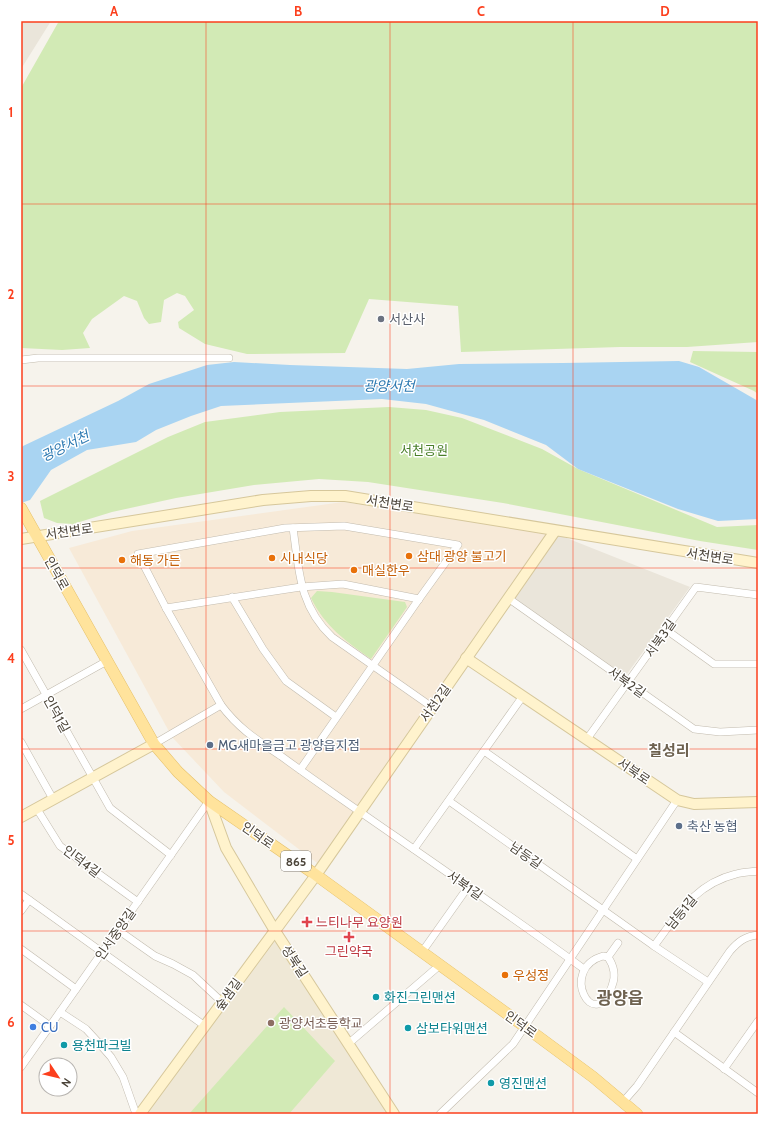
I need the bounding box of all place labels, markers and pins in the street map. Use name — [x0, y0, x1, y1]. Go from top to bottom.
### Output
place label: 서산사 — [389, 311, 425, 327]
marker: 서산사 — [376, 314, 386, 324]
place label: 삼대 광양 불고기 — [417, 548, 507, 564]
place label: 시내식당 — [280, 550, 328, 566]
marker: 삼대 광양 불고기 — [404, 551, 414, 561]
place label: 해동 가든 — [130, 552, 181, 568]
marker: 시내식당 — [267, 553, 277, 563]
marker: 해동 가든 — [117, 555, 127, 565]
place label: 매실한우 — [362, 562, 410, 578]
marker: 매실한우 — [349, 565, 359, 575]
place label: MG새마을금고 광양읍지점 — [218, 737, 360, 753]
marker: MG새마을금고 광양읍지점 — [205, 740, 215, 750]
place label: 축산 농협 — [687, 818, 738, 834]
marker: 축산 농협 — [674, 821, 684, 831]
place label: 느티나무 요양원 — [316, 914, 403, 930]
marker: 느티나무 요양원 — [301, 916, 313, 928]
marker: 그린약국 — [344, 932, 354, 942]
place label: 그린약국 — [325, 943, 373, 959]
place label: 우성정 — [513, 967, 549, 983]
marker: 우성정 — [500, 970, 510, 980]
place label: 화진그린맨션 — [384, 989, 456, 1005]
marker: 화진그린맨션 — [371, 992, 381, 1002]
place label: 광양서초등학교 — [279, 1015, 363, 1031]
marker: 광양서초등학교 — [266, 1018, 276, 1028]
place label: CU — [41, 1019, 58, 1035]
place label: 삼보타워맨션 — [416, 1020, 488, 1036]
marker: CU — [28, 1022, 38, 1032]
marker: 삼보타워맨션 — [403, 1023, 413, 1033]
place label: 용천파크빌 — [72, 1037, 132, 1053]
marker: 용천파크빌 — [59, 1040, 69, 1050]
place label: 영진맨션 — [499, 1075, 547, 1091]
marker: 영진맨션 — [486, 1078, 496, 1088]

